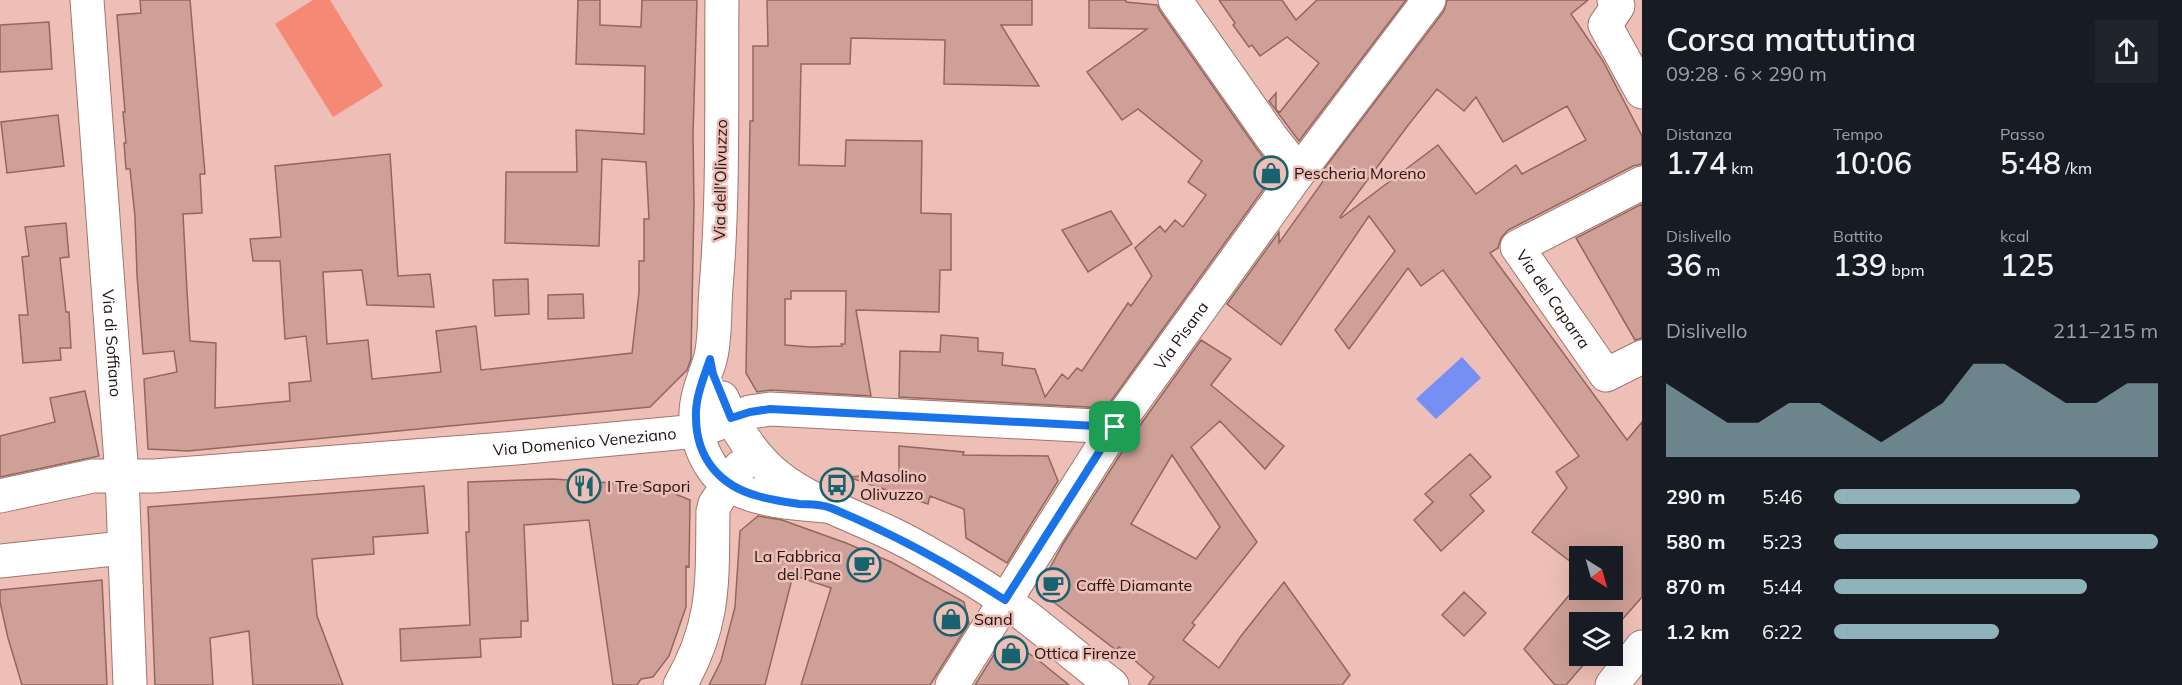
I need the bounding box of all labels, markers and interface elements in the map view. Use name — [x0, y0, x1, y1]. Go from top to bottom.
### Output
text: Corsa mattutina — [1666, 18, 1916, 59]
button: share — [2095, 20, 2158, 83]
text: 09:28 · 6 × 290 m — [1666, 61, 1827, 86]
street label: Via dell'Olivuzzo — [709, 119, 731, 241]
text: Distanza — [1666, 124, 1732, 144]
text: Tempo — [1833, 124, 1883, 144]
text: Passo — [2000, 124, 2045, 144]
text: 1.74 — [1666, 144, 1727, 182]
text: 10:06 — [1833, 144, 1912, 182]
text: 5:48 — [2000, 144, 2061, 182]
shop icon: Pescheria Moreno — [1253, 155, 1289, 191]
text: km — [1727, 158, 1754, 178]
text: /km — [2061, 158, 2092, 178]
place label: Pescheria Moreno — [1294, 163, 1426, 183]
text: Dislivello — [1666, 226, 1731, 246]
text: Battito — [1833, 226, 1883, 246]
text: kcal — [2000, 226, 2029, 246]
street label: Via del Caparra — [1512, 246, 1595, 352]
text: 36 — [1666, 246, 1702, 284]
text: 139 — [1833, 246, 1887, 284]
text: 125 — [2000, 246, 2054, 284]
text: m — [1702, 260, 1720, 280]
text: bpm — [1887, 260, 1924, 280]
street label: Via di Soffiano — [98, 289, 126, 398]
street label: Via Pisana — [1150, 297, 1212, 374]
text: Dislivello — [1666, 318, 1747, 343]
text: 211–215 m — [2053, 318, 2158, 343]
pin — [1089, 401, 1140, 452]
icon: arrive — [1098, 410, 1131, 443]
street label: Via Domenico Veneziano — [492, 423, 677, 460]
place label: Masolino Olivuzzo — [860, 466, 927, 504]
bus stop icon: Masolino Olivuzzo — [819, 467, 855, 503]
restaurant icon: I Tre Sapori — [566, 468, 602, 504]
place label: I Tre Sapori — [607, 476, 690, 496]
text: 290 m — [1666, 484, 1725, 509]
text: 5:46 — [1762, 484, 1803, 509]
text: 580 m — [1666, 529, 1725, 554]
text: 5:23 — [1762, 529, 1803, 554]
place label: La Fabbrica del Pane — [754, 546, 841, 584]
north arrow — [1569, 546, 1623, 600]
map controls — [1569, 546, 1623, 666]
cafe icon: La Fabbrica del Pane — [846, 547, 882, 583]
cafe icon: Caffè Diamante — [1035, 567, 1071, 603]
text: 870 m — [1666, 574, 1725, 599]
text: 5:44 — [1762, 574, 1803, 599]
place label: Caffè Diamante — [1076, 575, 1192, 595]
shop icon: Sand — [933, 601, 969, 637]
place label: Sand — [974, 609, 1013, 629]
button: layers — [1569, 612, 1623, 666]
text: 1.2 km — [1666, 619, 1729, 644]
text: 6:22 — [1762, 619, 1803, 644]
shop icon: Ottica Firenze — [993, 635, 1029, 671]
place label: Ottica Firenze — [1034, 643, 1136, 663]

